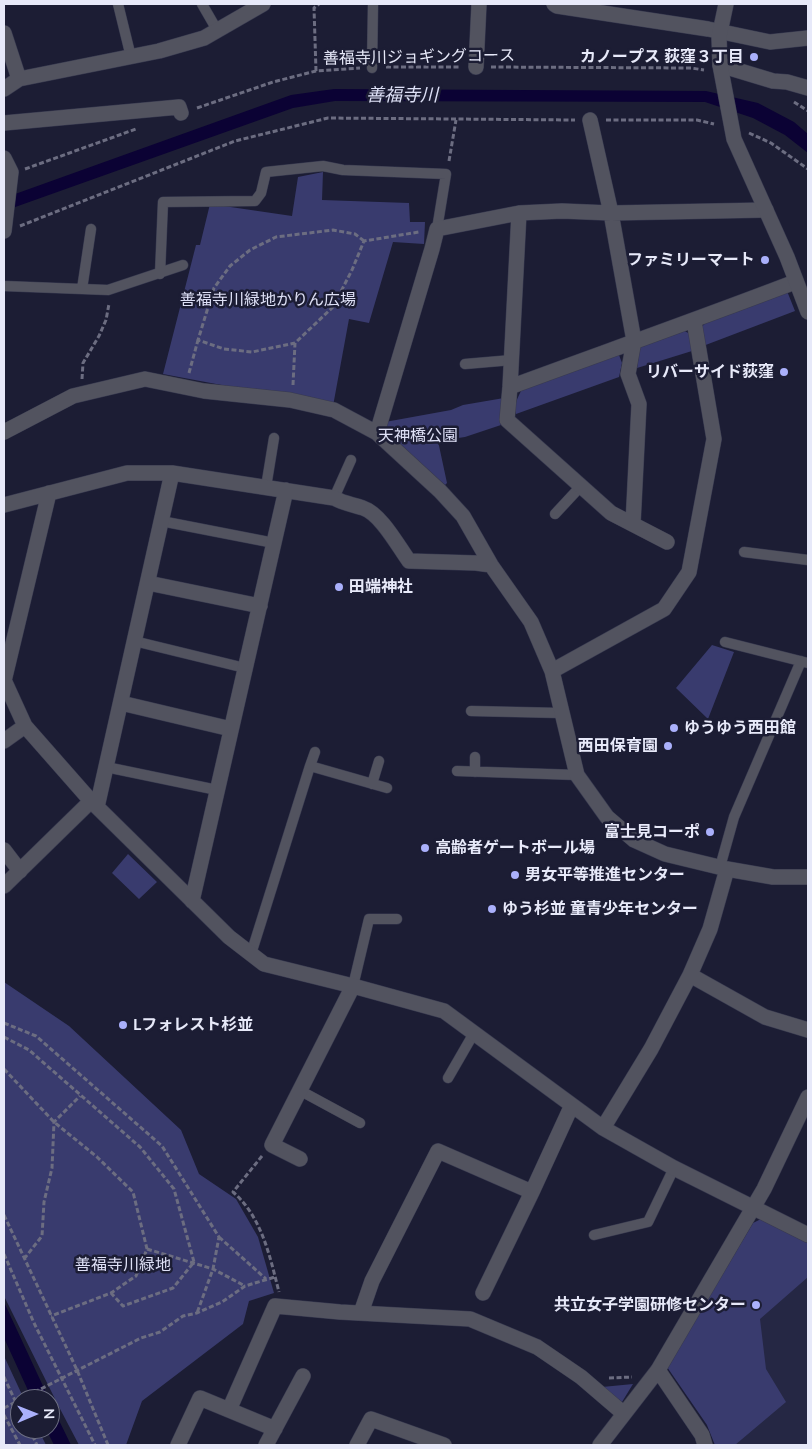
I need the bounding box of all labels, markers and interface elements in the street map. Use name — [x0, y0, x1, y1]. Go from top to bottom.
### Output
street label: 善福寺川ジョギングコース — [323, 46, 515, 68]
place label: カノープス 荻窪３丁目 — [580, 47, 744, 67]
marker: カノープス 荻窪３丁目 — [748, 51, 760, 63]
water label: 善福寺川 — [366, 84, 438, 106]
place label: ファミリーマート — [627, 250, 755, 270]
marker: ファミリーマート — [759, 254, 771, 266]
park label: 善福寺川緑地かりん広場 — [180, 290, 356, 310]
place label: リバーサイド荻窪 — [646, 362, 774, 382]
marker: リバーサイド荻窪 — [778, 366, 790, 378]
park label: 天神橋公園 — [378, 426, 458, 446]
place label: 田端神社 — [349, 577, 413, 597]
marker: 田端神社 — [333, 581, 345, 593]
place label: ゆうゆう西田館 — [684, 718, 796, 738]
marker: ゆうゆう西田館 — [668, 722, 680, 734]
place label: 西田保育園 — [578, 736, 658, 756]
marker: 西田保育園 — [662, 740, 674, 752]
place label: 富士見コーポ — [604, 822, 700, 842]
marker: 富士見コーポ — [704, 826, 716, 838]
place label: 高齢者ゲートボール場 — [435, 838, 595, 858]
marker: 高齢者ゲートボール場 — [419, 842, 431, 854]
place label: 男女平等推進センター — [525, 865, 685, 885]
marker: 男女平等推進センター — [509, 869, 521, 881]
place label: ゆう杉並 童青少年センター — [502, 899, 698, 919]
marker: ゆう杉並 童青少年センター — [486, 903, 498, 915]
place label: Lフォレスト杉並 — [133, 1015, 253, 1035]
marker: Lフォレスト杉並 — [117, 1019, 129, 1031]
park label: 善福寺川緑地 — [75, 1255, 171, 1275]
place label: 共立女子学園研修センター — [554, 1295, 746, 1315]
marker: 共立女子学園研修センター — [750, 1299, 762, 1311]
north arrow — [10, 1389, 60, 1439]
text: N — [41, 1408, 58, 1419]

